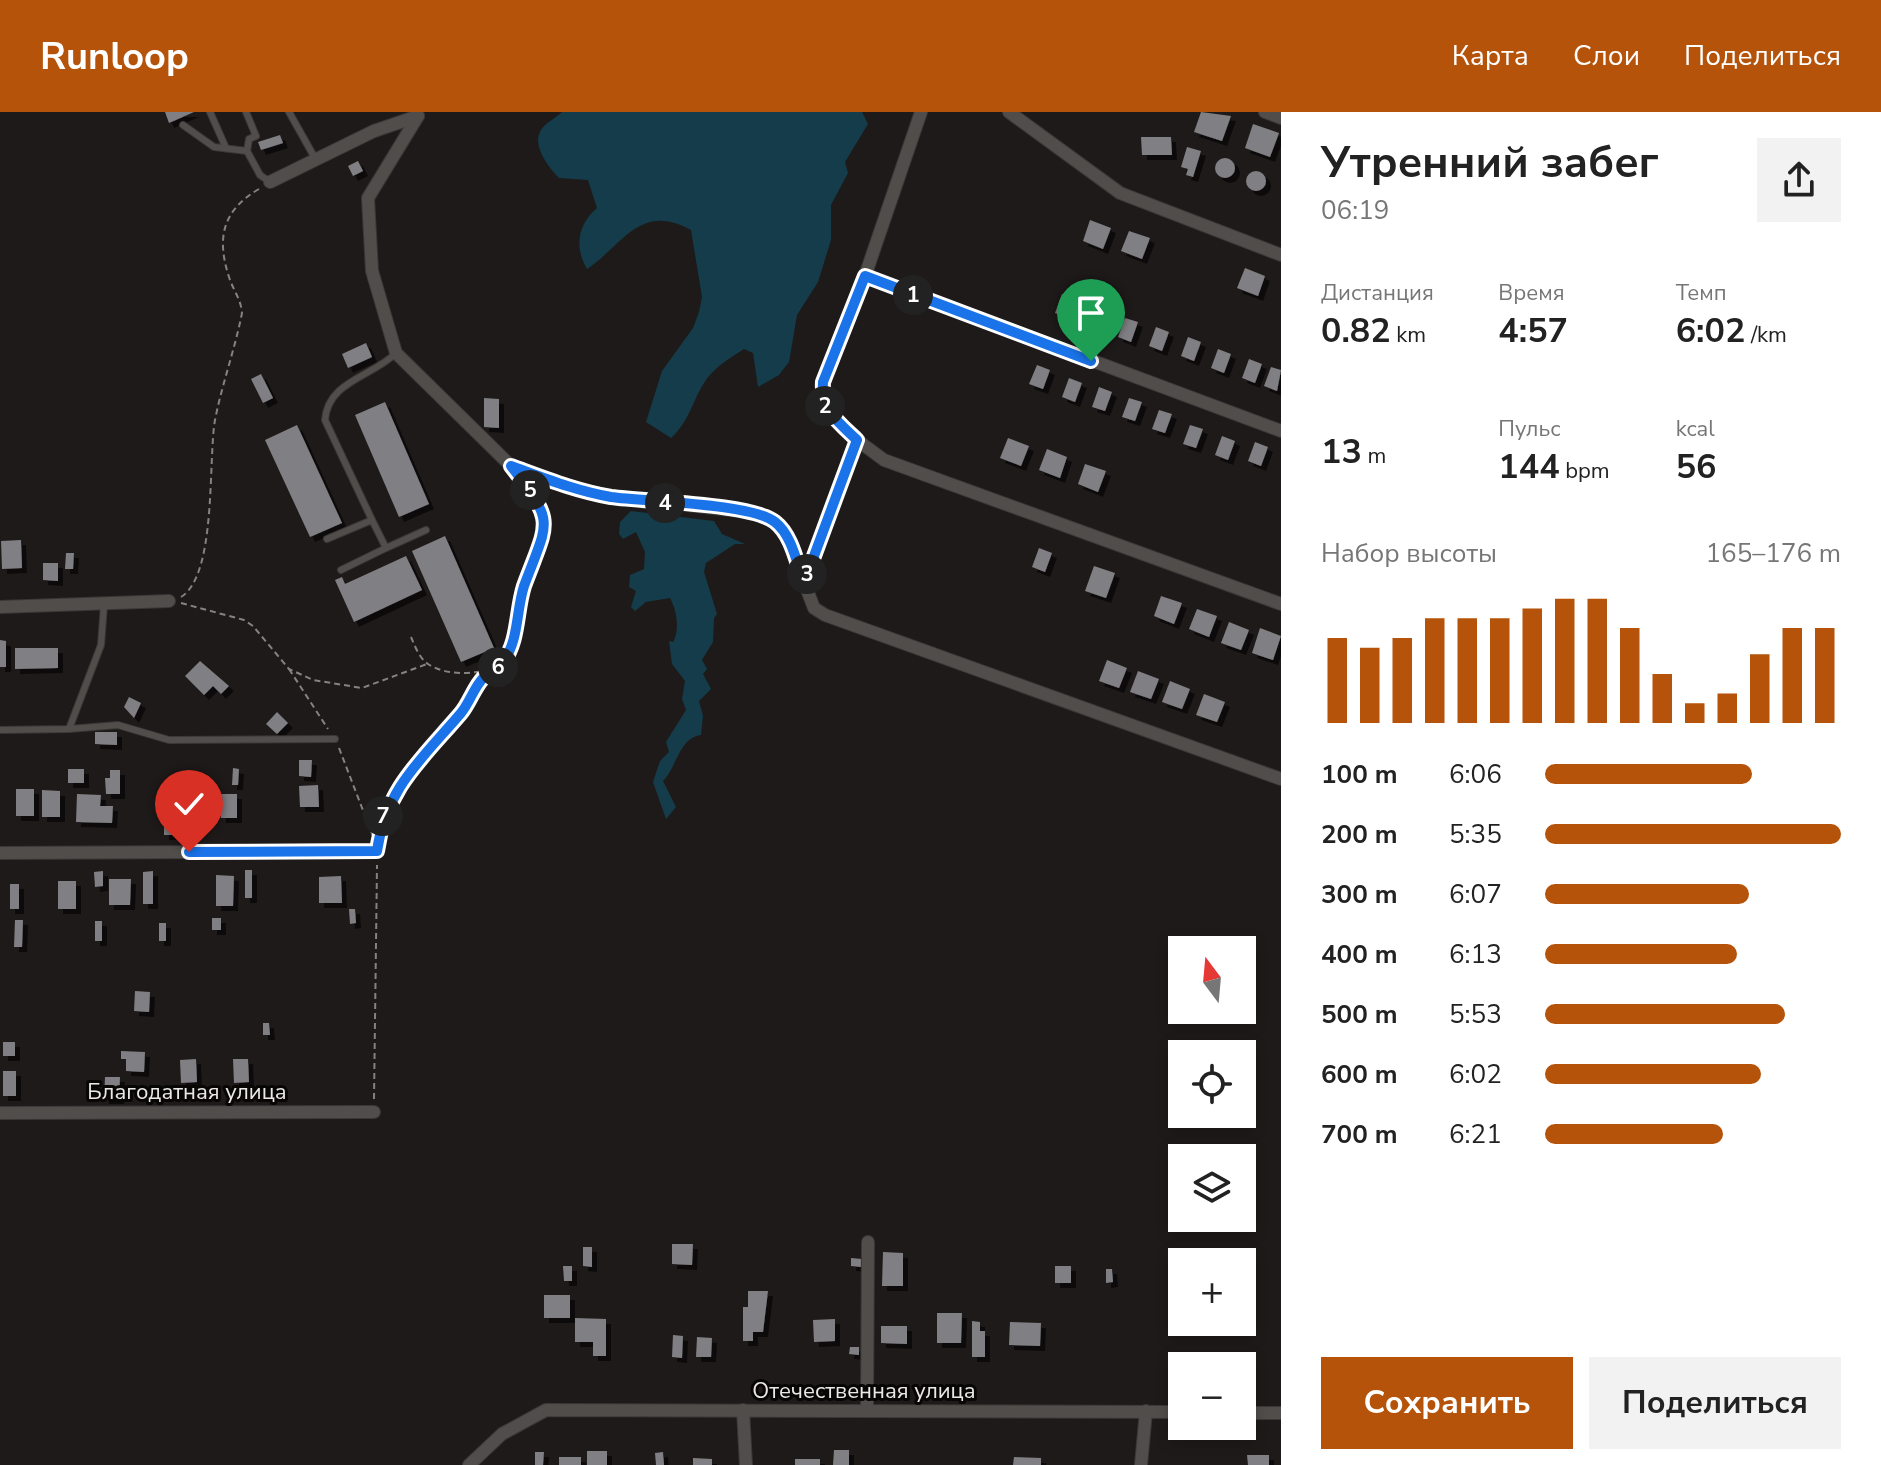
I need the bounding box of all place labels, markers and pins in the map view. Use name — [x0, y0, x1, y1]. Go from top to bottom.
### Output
pin: 1 — [893, 275, 933, 315]
pin — [1057, 279, 1125, 361]
pin: 2 — [805, 386, 845, 426]
pin: 5 — [510, 470, 550, 510]
pin: 4 — [645, 483, 685, 523]
pin: 3 — [787, 554, 827, 594]
pin: 6 — [478, 647, 518, 687]
pin — [155, 770, 223, 852]
pin: 7 — [363, 796, 403, 836]

